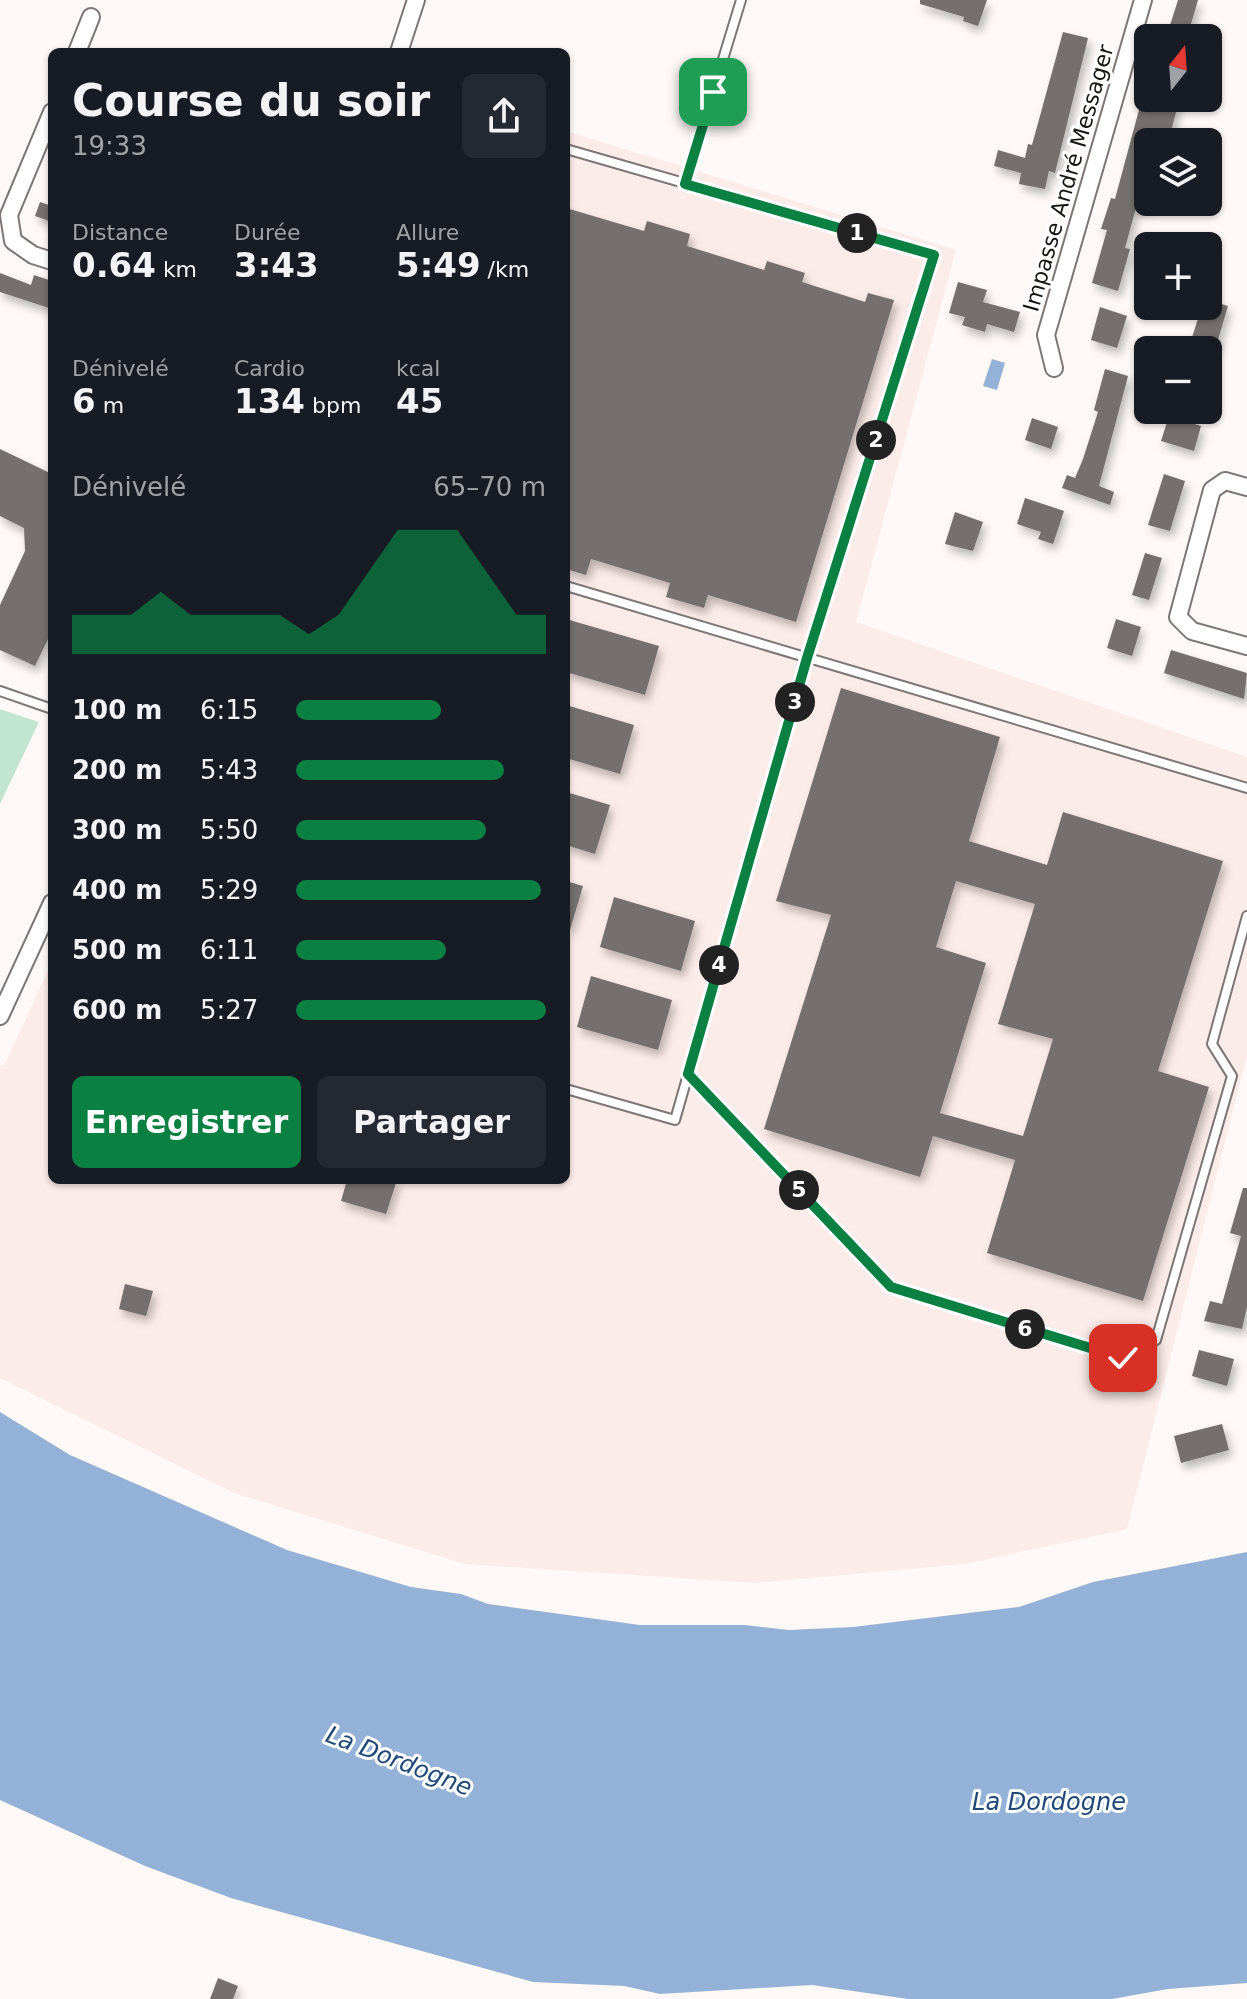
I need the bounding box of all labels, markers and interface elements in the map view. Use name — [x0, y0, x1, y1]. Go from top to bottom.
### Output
north arrow — [1134, 24, 1222, 112]
map controls — [1134, 24, 1222, 424]
street label: Impasse André Messager — [1018, 41, 1119, 314]
pin — [679, 58, 747, 126]
icon: arrive — [691, 70, 735, 114]
button: share — [462, 74, 546, 158]
text: Course du soir — [72, 75, 430, 126]
button: layers — [1134, 128, 1222, 216]
text: 19:33 — [72, 131, 147, 161]
pin: 1 — [837, 213, 877, 253]
text: Distance — [72, 220, 168, 245]
text: Durée — [234, 220, 301, 245]
text: Allure — [396, 220, 459, 245]
text: 1 — [849, 220, 865, 245]
button: + — [1134, 232, 1222, 320]
text: 0.64 — [72, 245, 156, 285]
text: 3:43 — [234, 245, 319, 285]
text: 5:49 — [396, 245, 481, 285]
text: km — [156, 257, 197, 282]
text: /km — [481, 257, 529, 282]
button: − — [1134, 336, 1222, 424]
text: Dénivelé — [72, 356, 169, 381]
text: Cardio — [234, 356, 305, 381]
text: kcal — [396, 356, 440, 381]
text: 6 — [72, 381, 96, 421]
text: 134 — [234, 381, 305, 421]
text: 45 — [396, 381, 443, 421]
text: m — [96, 393, 124, 418]
text: bpm — [305, 393, 361, 418]
pin: 2 — [856, 420, 896, 460]
text: 2 — [868, 427, 884, 452]
text: Dénivelé — [72, 472, 186, 502]
text: 65–70 m — [433, 472, 546, 502]
pin: 3 — [775, 682, 815, 722]
text: 3 — [787, 689, 803, 714]
text: 100 m — [72, 695, 162, 725]
text: 6:15 — [200, 695, 258, 725]
text: 200 m — [72, 755, 162, 785]
text: 5:43 — [200, 755, 258, 785]
text: 300 m — [72, 815, 162, 845]
text: 5:50 — [200, 815, 258, 845]
text: 400 m — [72, 875, 162, 905]
text: 5:29 — [200, 875, 258, 905]
text: 500 m — [72, 935, 162, 965]
text: 6:11 — [200, 935, 258, 965]
pin: 4 — [699, 945, 739, 985]
text: 4 — [711, 952, 727, 977]
text: 600 m — [72, 995, 162, 1025]
text: 5:27 — [200, 995, 258, 1025]
button: Enregistrer — [72, 1076, 301, 1168]
button: Partager — [317, 1076, 546, 1168]
pin: 5 — [779, 1170, 819, 1210]
text: 5 — [791, 1177, 807, 1202]
pin: 6 — [1005, 1309, 1045, 1349]
text: 6 — [1017, 1316, 1033, 1341]
pin — [1089, 1324, 1157, 1392]
icon: check — [1101, 1336, 1145, 1380]
water label: La Dordogne — [322, 1720, 476, 1802]
water label: La Dordogne — [972, 1788, 1126, 1816]

